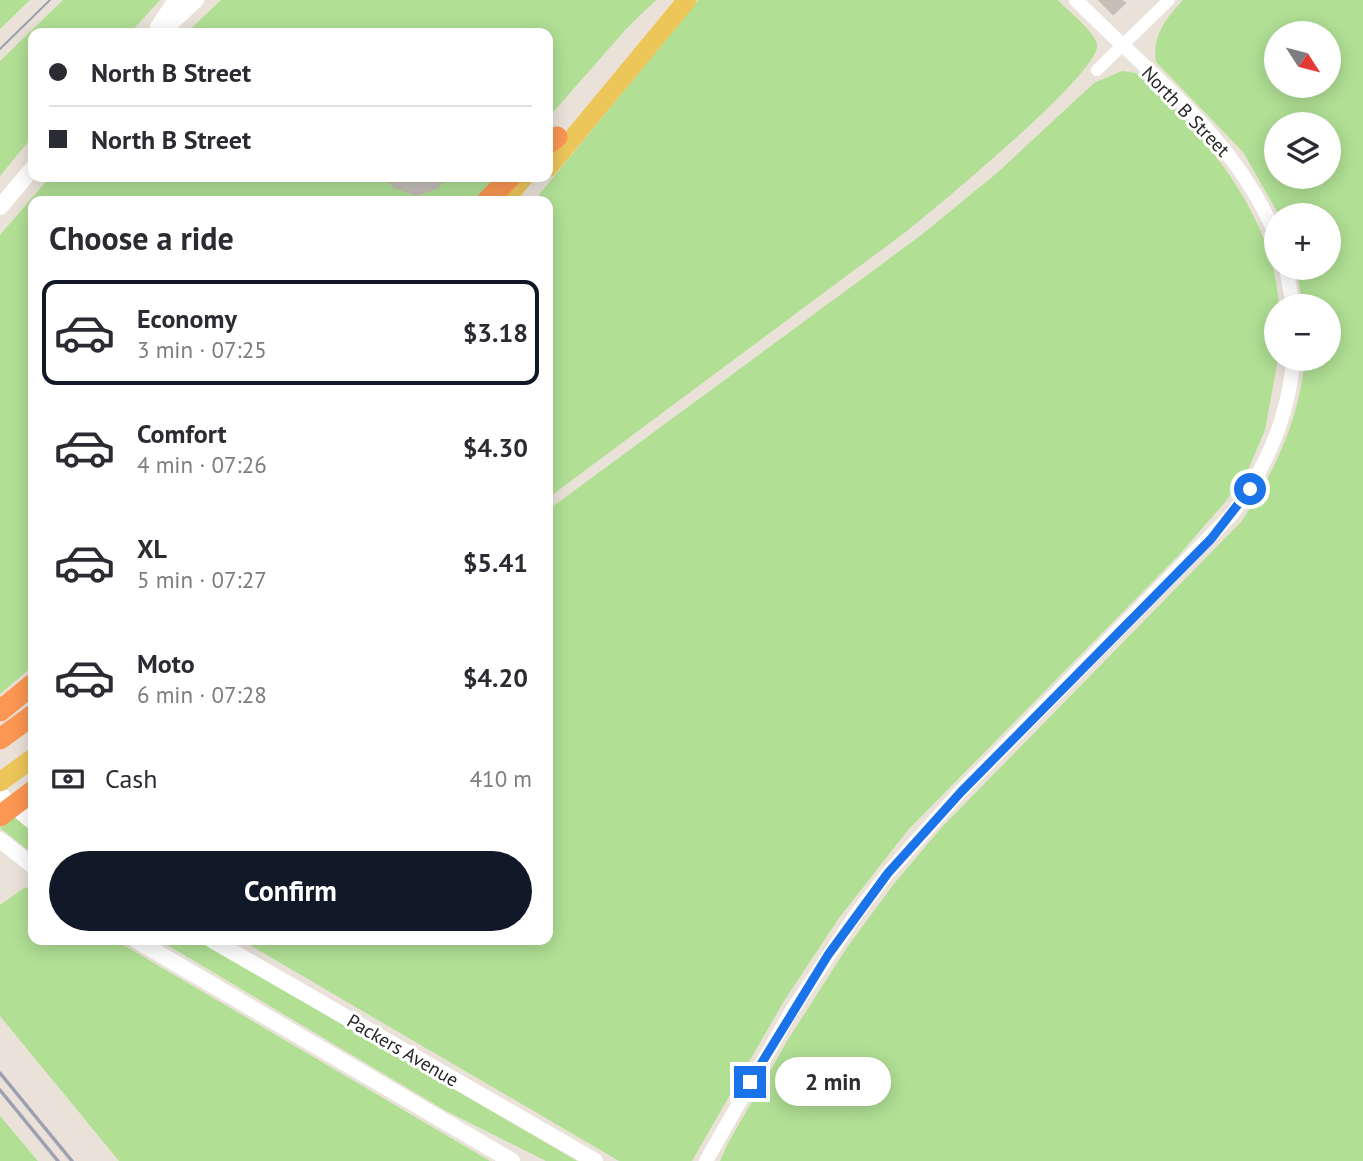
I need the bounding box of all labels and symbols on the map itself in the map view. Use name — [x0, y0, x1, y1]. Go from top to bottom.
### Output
north arrow — [1264, 21, 1340, 98]
street label: North B Street — [1137, 61, 1236, 162]
route start — [1234, 473, 1266, 505]
street label: Packers Avenue — [343, 1008, 463, 1092]
callout: 2 min — [774, 1058, 890, 1106]
route end — [734, 1066, 766, 1098]

